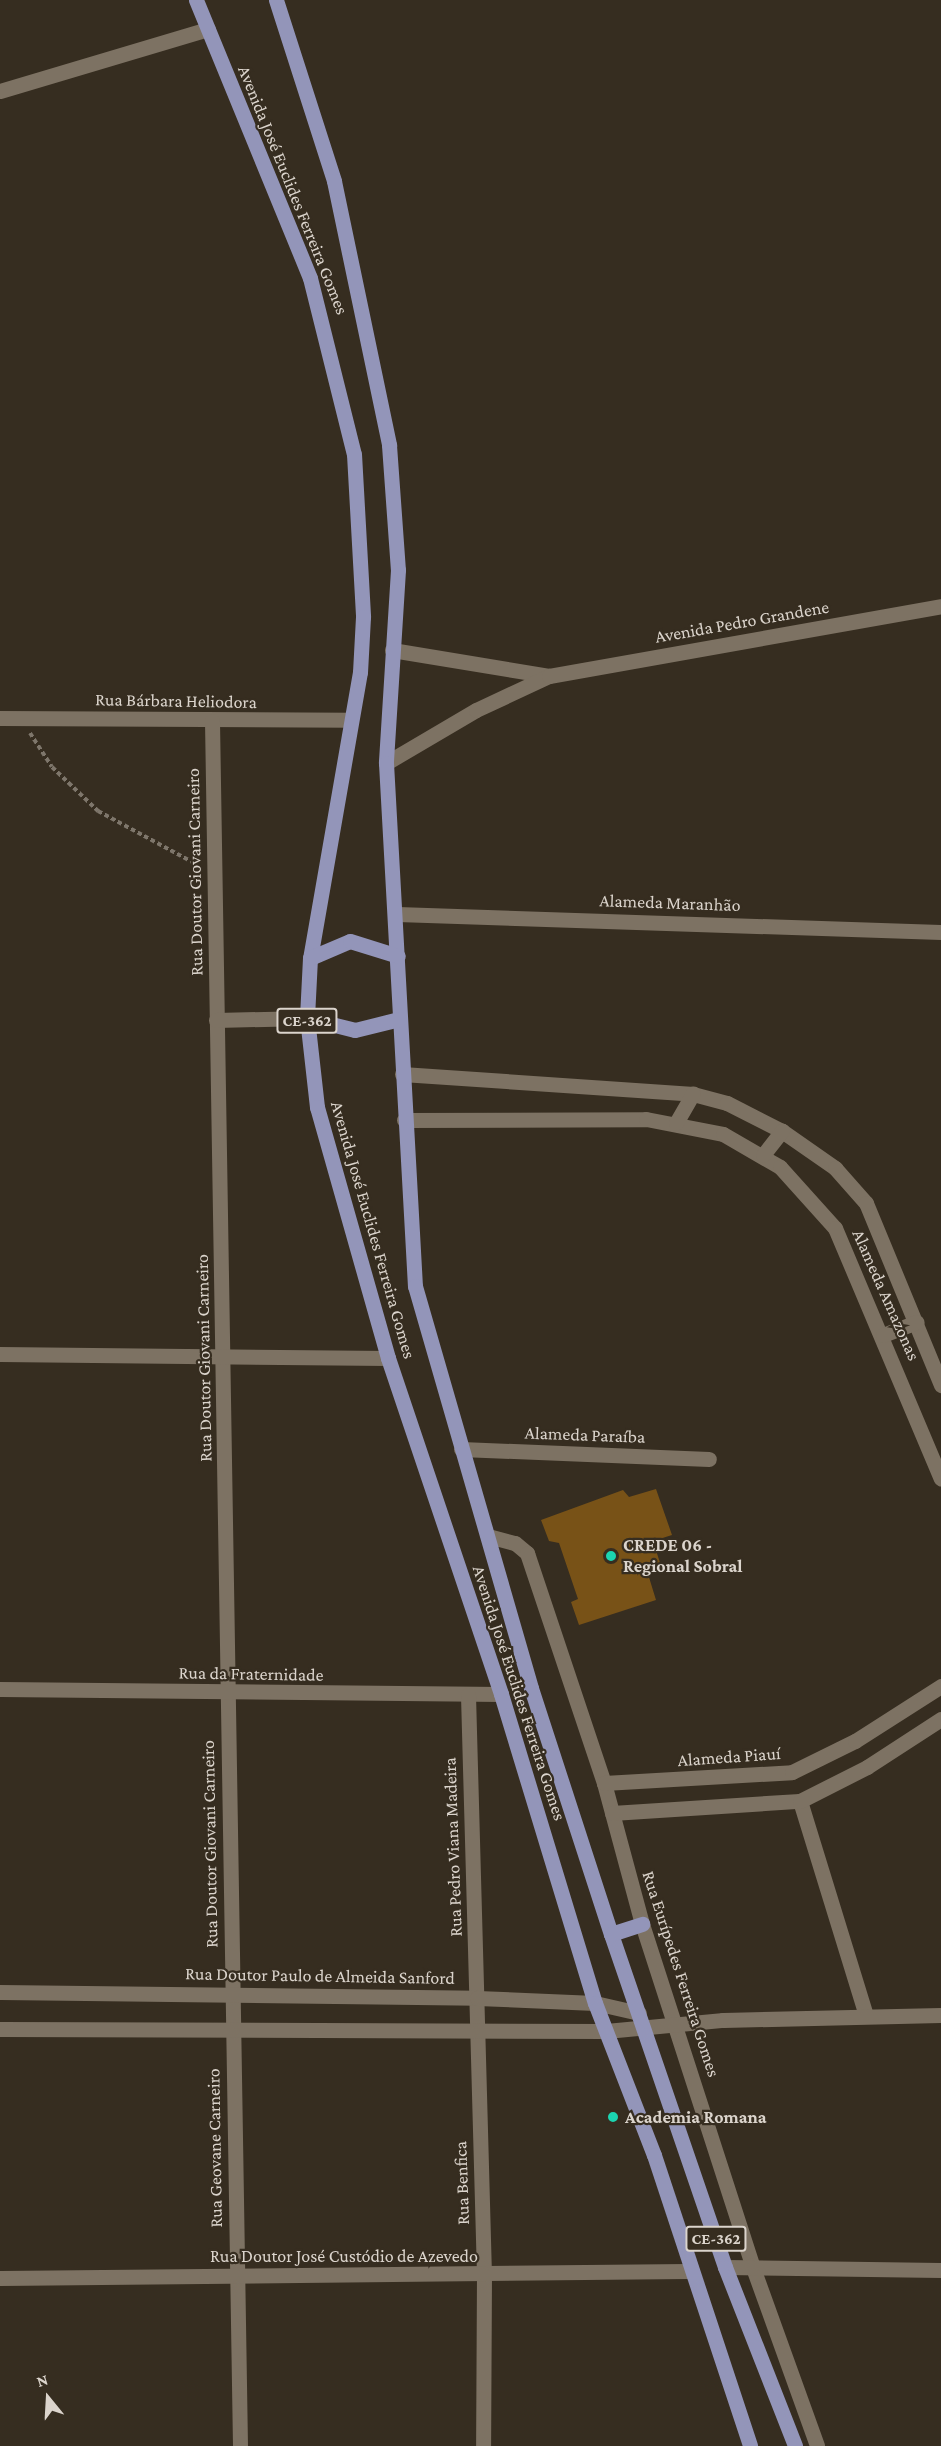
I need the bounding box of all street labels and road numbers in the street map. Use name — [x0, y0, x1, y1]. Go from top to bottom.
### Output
street label: Avenida José Euclides Ferreira Gomes — [233, 62, 353, 318]
street label: Avenida Pedro Grandene — [653, 596, 831, 648]
street label: Rua Bárbara Heliodora — [95, 689, 257, 713]
street label: Rua Doutor Giovani Carneiro — [182, 768, 208, 976]
street label: Alameda Maranhão — [599, 890, 741, 916]
road number: CE-362 — [276, 1008, 338, 1034]
street label: Avenida José Euclides Ferreira Gomes — [326, 1099, 420, 1361]
street label: Alameda Amazonas — [847, 1226, 925, 1364]
street label: Rua Doutor Giovani Carneiro — [191, 1254, 217, 1462]
street label: Alameda Paraíba — [524, 1422, 646, 1448]
street label: Avenida José Euclides Ferreira Gomes — [468, 1563, 570, 1823]
street label: Rua da Fraternidade — [178, 1662, 324, 1686]
street label: Rua Doutor Giovani Carneiro — [197, 1740, 223, 1948]
street label: Alameda Piauí — [677, 1743, 781, 1771]
street label: Rua Pedro Viana Madeira — [439, 1757, 467, 1937]
street label: Rua Eurípedes Ferreira Gomes — [637, 1868, 725, 2080]
street label: Rua Doutor Paulo de Almeida Sanford — [185, 1963, 455, 1989]
street label: Rua Geovane Carneiro — [203, 2068, 227, 2228]
street label: Rua Benfica — [450, 2141, 474, 2225]
road number: CE-362 — [684, 2226, 748, 2252]
street label: Rua Doutor José Custódio de Azevedo — [210, 2245, 478, 2267]

